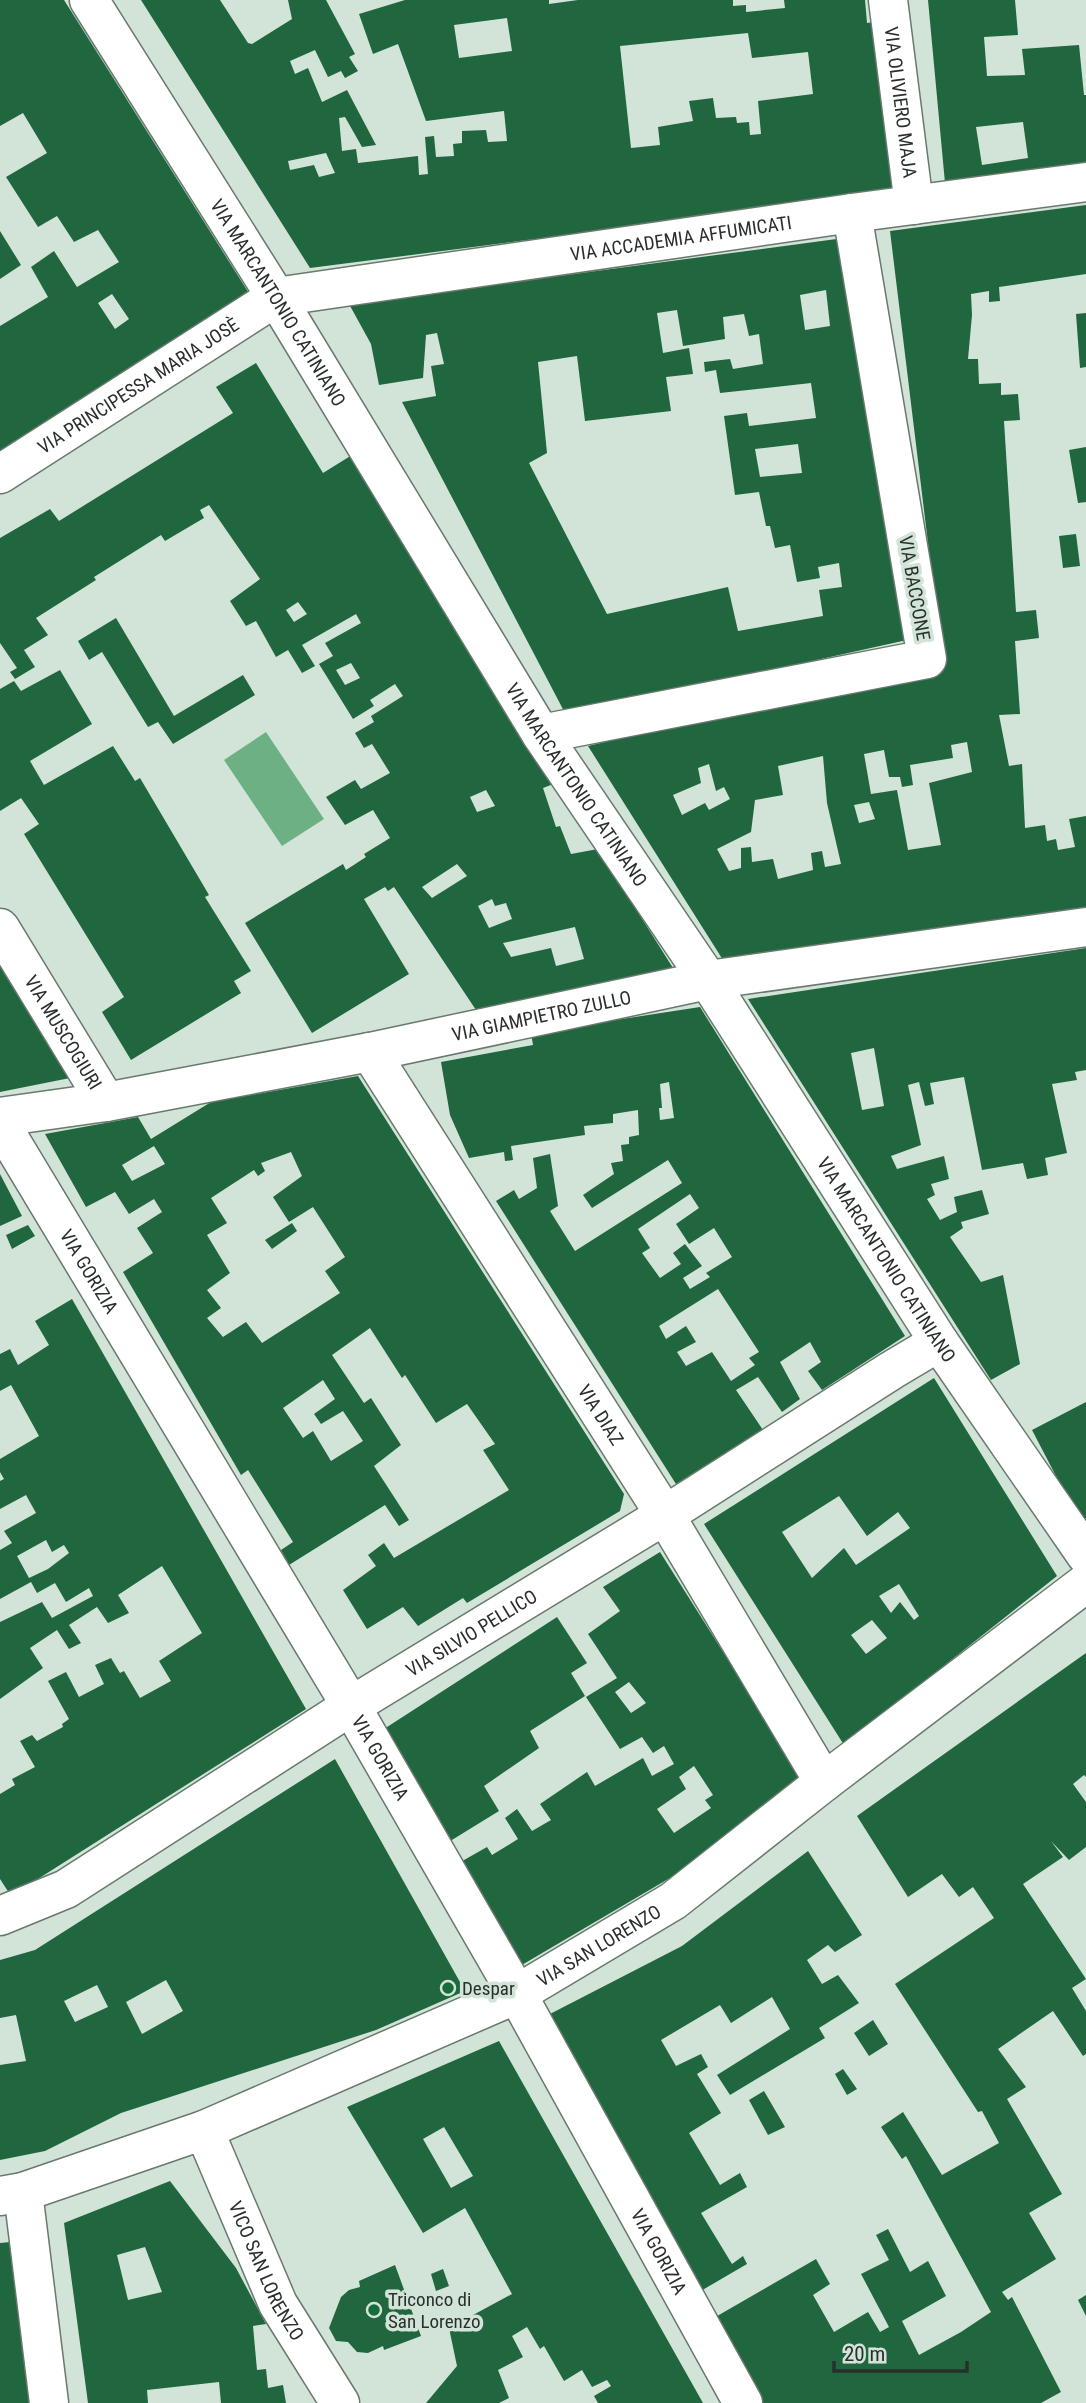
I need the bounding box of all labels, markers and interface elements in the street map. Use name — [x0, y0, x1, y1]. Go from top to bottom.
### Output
street label: VIA OLIVIERO MAJA — [879, 25, 921, 179]
street label: VIA MARCANTONIO CATINIANO — [205, 195, 351, 411]
street label: VIA ACCADEMIA AFFUMICATI — [569, 211, 793, 266]
street label: VIA PRINCIPESSA MARIA JOSÈ — [33, 313, 243, 459]
street label: VIA BACCONE — [894, 534, 935, 642]
street label: VIA MARCANTONIO CATINIANO — [501, 679, 652, 891]
street label: VIA MUSCOGIURI — [20, 971, 107, 1094]
street label: VIA GIAMPIETRO ZULLO — [450, 986, 633, 1046]
street label: VIA MARCANTONIO CATINIANO — [812, 1153, 960, 1367]
street label: VIA GORIZIA — [55, 1225, 123, 1318]
street label: VIA DIAZ — [573, 1380, 629, 1450]
street label: VIA SILVIO PELLICO — [402, 1585, 541, 1682]
street label: VIA GORIZIA — [347, 1711, 414, 1804]
street label: VIA SAN LORENZO — [533, 1900, 665, 1992]
place label: Despar — [462, 1977, 515, 2000]
marker: Despar — [440, 1980, 456, 1996]
street label: VICO SAN LORENZO — [224, 2198, 309, 2345]
street label: VIA GORIZIA — [626, 2205, 692, 2298]
place label: Triconco di San Lorenzo — [388, 2288, 481, 2333]
marker: Triconco di San Lorenzo — [366, 2302, 382, 2318]
scale bar — [834, 2330, 967, 2374]
text: 20 m — [844, 2342, 885, 2366]

